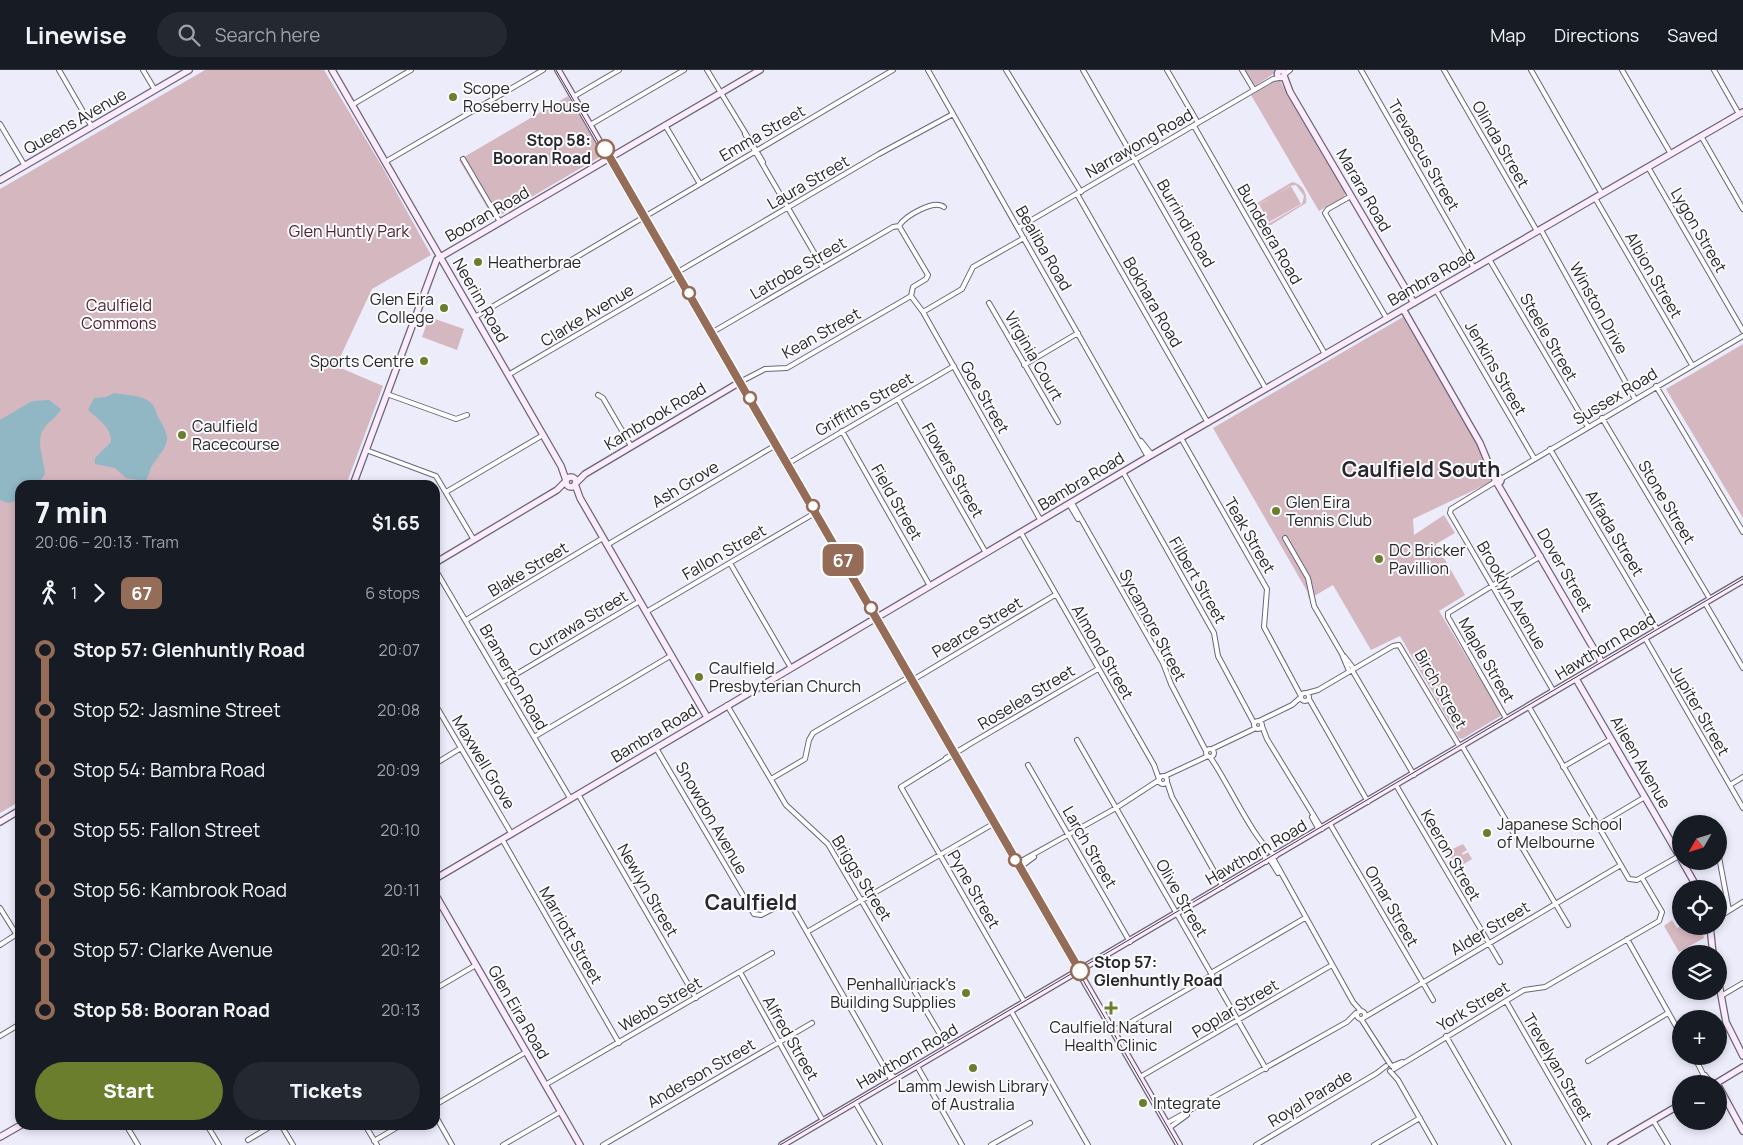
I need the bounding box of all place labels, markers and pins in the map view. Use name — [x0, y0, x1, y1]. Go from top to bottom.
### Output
place label: Scope Roseberry House — [463, 77, 590, 117]
marker: Scope Roseberry House — [447, 91, 459, 103]
place label: Stop 58: Booran Road — [493, 129, 591, 169]
marker: Stop 58: Booran Road — [595, 139, 615, 159]
place label: Heatherbrae — [488, 251, 581, 273]
marker: Heatherbrae — [472, 256, 484, 268]
unlabelled marker — [682, 286, 696, 300]
place label: Glen Eira College — [370, 288, 434, 328]
marker: Glen Eira College — [438, 302, 450, 314]
place label: Sports Centre — [310, 350, 414, 372]
marker: Sports Centre — [418, 355, 430, 367]
unlabelled marker — [743, 391, 757, 405]
place label: Caulfield Racecourse — [192, 415, 280, 455]
marker: Caulfield Racecourse — [176, 429, 188, 441]
place label: Glen Eira Tennis Club — [1286, 491, 1372, 531]
unlabelled marker — [806, 499, 820, 513]
marker: Glen Eira Tennis Club — [1270, 505, 1282, 517]
place label: DC Bricker Pavillion — [1389, 539, 1466, 579]
marker: DC Bricker Pavillion — [1373, 553, 1385, 565]
unlabelled marker — [864, 601, 878, 615]
place label: Caulfield Presbyterian Church — [709, 657, 861, 697]
marker: Caulfield Presbyterian Church — [693, 671, 705, 683]
place label: Japanese School of Melbourne — [1497, 813, 1622, 853]
marker: Japanese School of Melbourne — [1481, 827, 1493, 839]
unlabelled marker — [1008, 853, 1022, 867]
place label: Stop 57: Glenhuntly Road — [1094, 951, 1223, 991]
marker: Stop 57: Glenhuntly Road — [1070, 961, 1090, 981]
place label: Penhalluriack's Building Supplies — [830, 973, 956, 1013]
marker: Penhalluriack's Building Supplies — [960, 987, 972, 999]
marker: Caulfield Natural Health Clinic — [1104, 1001, 1118, 1015]
place label: Caulfield Natural Health Clinic — [1050, 1016, 1172, 1056]
marker: Lamm Jewish Library of Australia — [967, 1062, 979, 1074]
place label: Lamm Jewish Library of Australia — [898, 1075, 1049, 1115]
place label: Integrate — [1153, 1092, 1221, 1114]
marker: Integrate — [1137, 1097, 1149, 1109]

